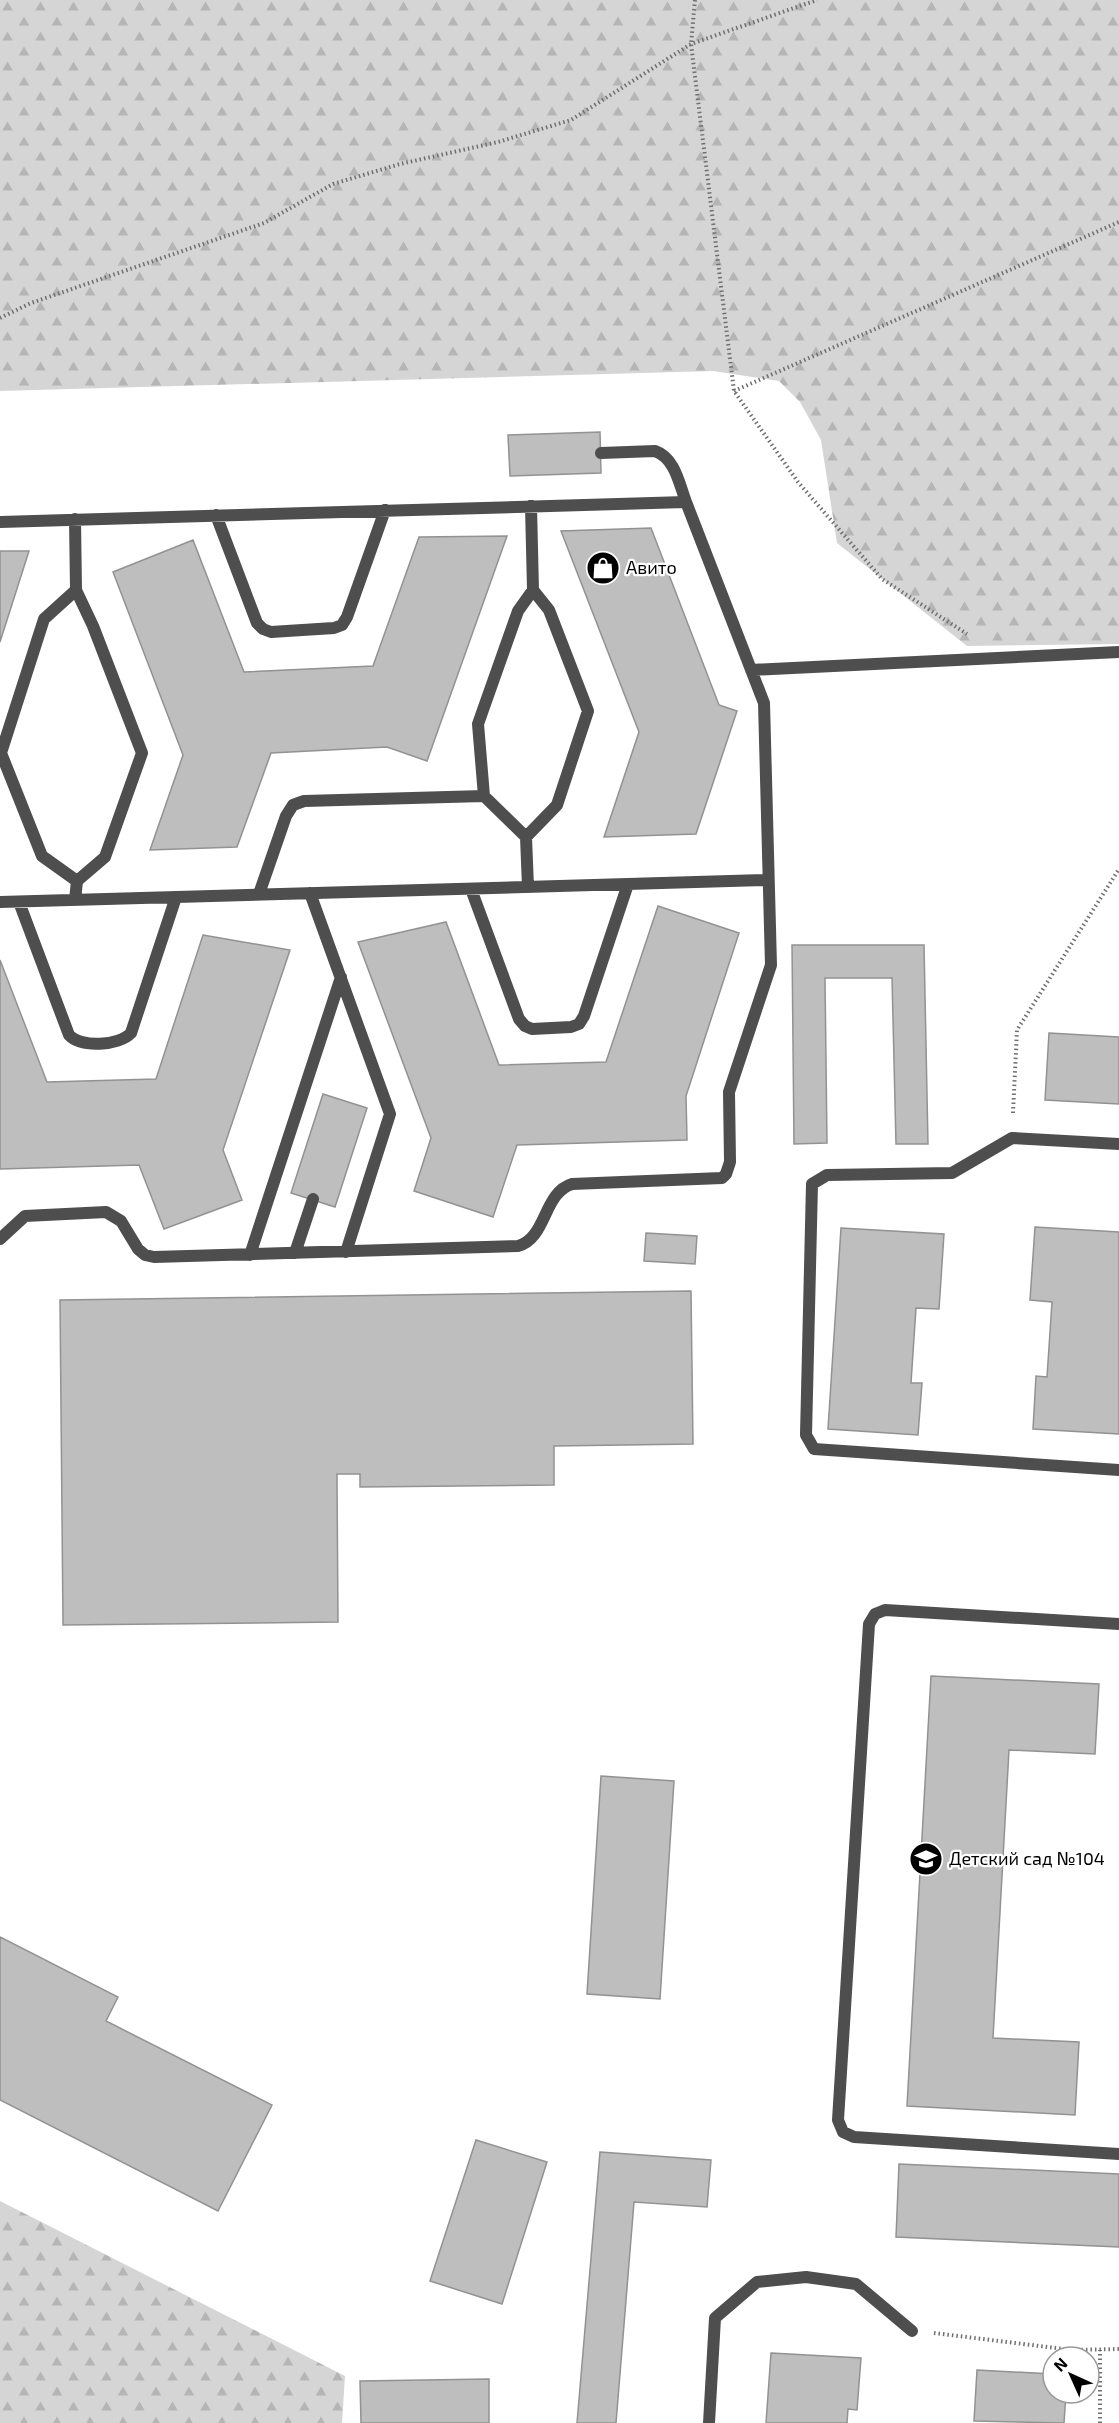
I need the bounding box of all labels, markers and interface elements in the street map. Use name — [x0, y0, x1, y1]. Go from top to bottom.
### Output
shop icon: Авито — [585, 550, 621, 586]
place label: Авито — [626, 556, 677, 578]
school or university icon: Детский сад №104 — [908, 1841, 944, 1877]
place label: Детский сад №104 — [949, 1847, 1105, 1869]
north arrow — [1041, 2345, 1101, 2405]
text: N — [1049, 2353, 1071, 2375]

